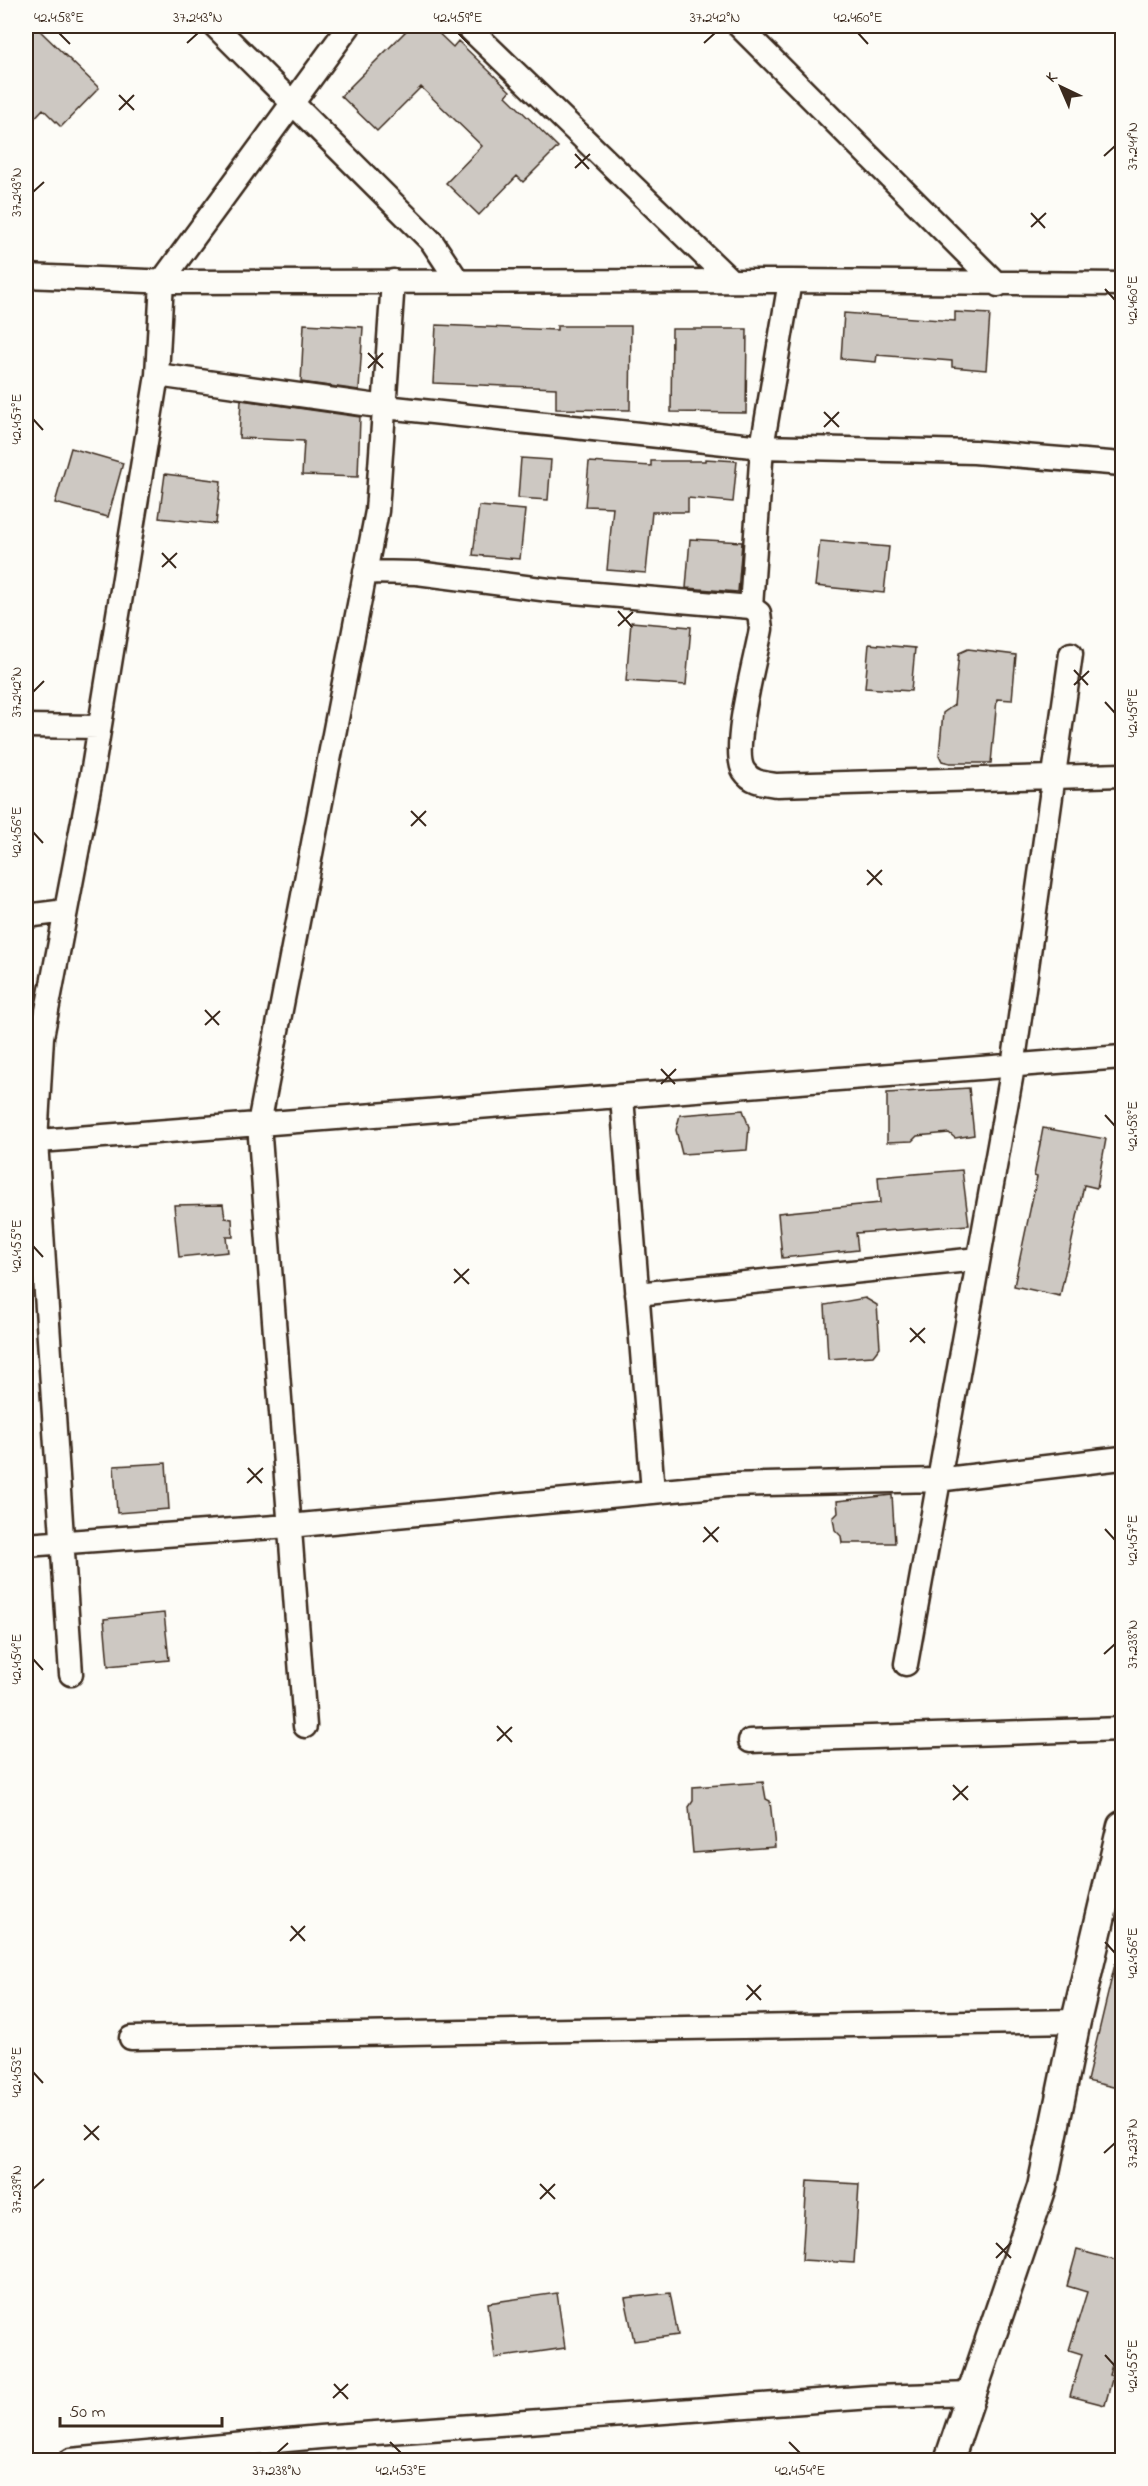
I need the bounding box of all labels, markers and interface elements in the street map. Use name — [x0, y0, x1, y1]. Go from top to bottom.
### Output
text: 42.458°E — [34, 7, 84, 29]
text: 37.243°N — [173, 7, 223, 29]
text: 42.459°E — [433, 7, 483, 29]
text: 37.242°N — [690, 7, 740, 29]
text: 42.460°E — [833, 7, 883, 29]
north arrow — [1031, 57, 1091, 117]
text: K — [1041, 65, 1064, 89]
text: 37.241°N — [1122, 122, 1144, 170]
text: 37.243°N — [6, 167, 28, 217]
text: 42.460°E — [1122, 275, 1144, 325]
text: 42.457°E — [6, 394, 28, 444]
text: 37.242°N — [6, 667, 28, 717]
text: 42.459°E — [1122, 688, 1144, 738]
text: 42.456°E — [6, 806, 28, 858]
text: 42.458°E — [1122, 1101, 1144, 1151]
text: 42.455°E — [6, 1219, 28, 1273]
text: 42.457°E — [1122, 1515, 1144, 1565]
text: 37.238°N — [1122, 1620, 1144, 1668]
text: 42.454°E — [6, 1634, 28, 1684]
text: 42.456°E — [1122, 1927, 1144, 1979]
text: 42.453°E — [6, 2047, 28, 2097]
text: 37.237°N — [1122, 2118, 1144, 2168]
text: 37.239°N — [6, 2165, 28, 2213]
text: 42.455°E — [1122, 2339, 1144, 2393]
scale bar — [60, 2390, 222, 2428]
text: 50 m — [69, 2400, 106, 2426]
text: 37.238°N — [253, 2460, 301, 2482]
text: 42.453°E — [376, 2460, 426, 2482]
text: 42.454°E — [775, 2460, 825, 2482]

